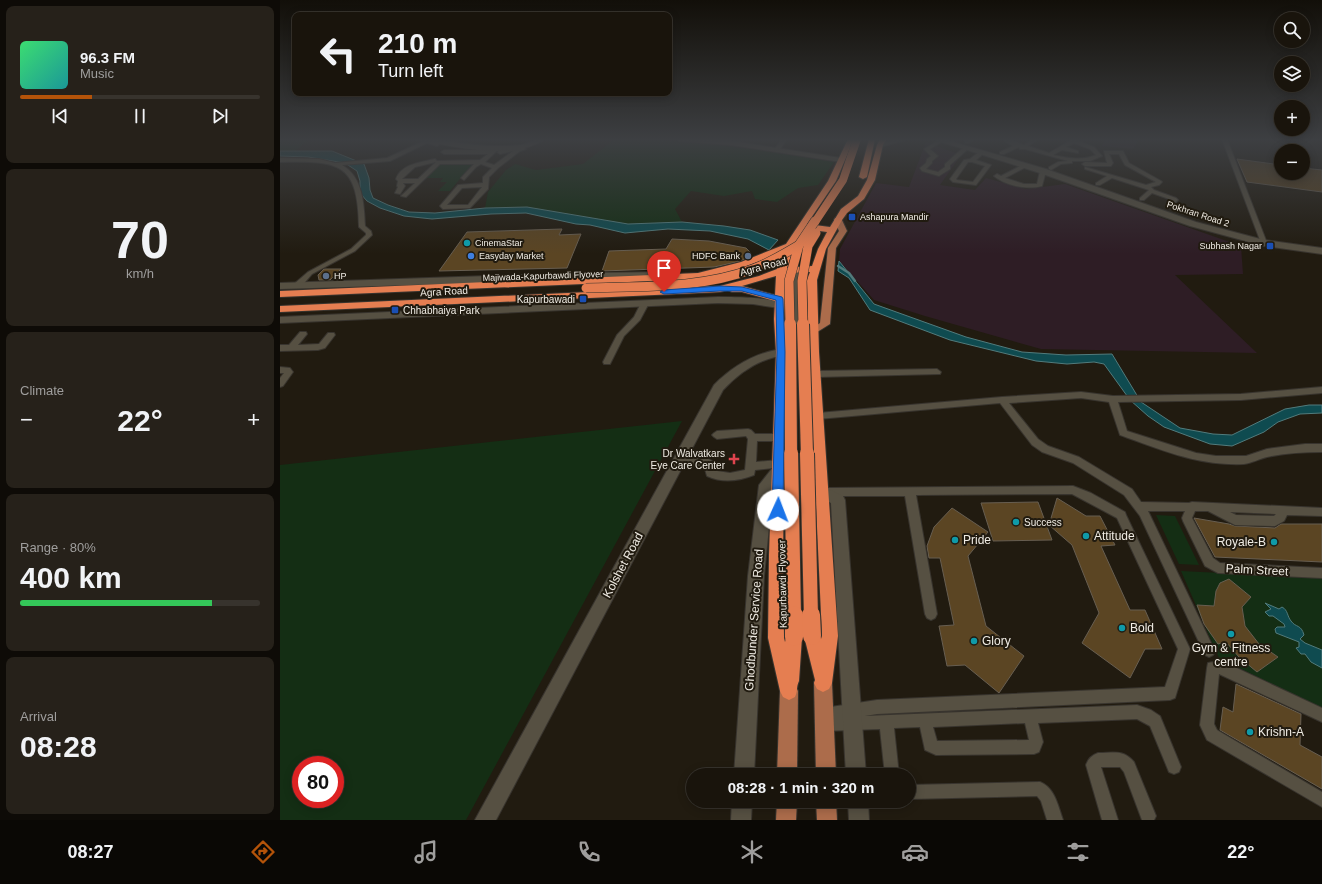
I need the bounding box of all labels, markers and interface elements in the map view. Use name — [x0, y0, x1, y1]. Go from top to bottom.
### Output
map controls — [1274, 12, 1310, 180]
button: search — [1274, 12, 1310, 48]
icon: left — [312, 28, 364, 80]
text: 210 m — [378, 28, 457, 59]
text: 96.3 FM — [80, 49, 135, 66]
button: layers — [1274, 56, 1310, 92]
text: Turn left — [378, 61, 443, 81]
text: Music — [80, 66, 114, 81]
button: + — [1274, 100, 1310, 136]
icon: previous — [49, 105, 71, 127]
icon: pause — [129, 105, 151, 127]
icon: next — [209, 105, 231, 127]
button: − — [1274, 144, 1310, 180]
street label: Pokhran Road 2 — [1166, 199, 1230, 229]
text: 70 — [111, 211, 169, 269]
marker: Ashapura Mandir — [847, 212, 857, 222]
place label: Ashapura Mandir — [860, 212, 929, 222]
marker: CinemaStar — [462, 238, 472, 248]
place label: CinemaStar — [475, 238, 523, 248]
place label: Subhash Nagar — [1199, 241, 1262, 251]
marker: Subhash Nagar — [1265, 241, 1275, 251]
marker: Easyday Market — [466, 251, 476, 261]
place label: Easyday Market — [479, 251, 544, 261]
pin — [647, 251, 681, 292]
place label: HDFC Bank — [692, 251, 740, 261]
marker: HDFC Bank — [743, 251, 753, 261]
street label: Agra Road — [739, 255, 788, 278]
icon: arrive — [653, 257, 675, 279]
text: km/h — [126, 266, 154, 281]
street label: Majiwada-Kapurbawdi Flyover — [483, 269, 603, 283]
marker: HP — [321, 271, 331, 281]
place label: HP — [334, 271, 347, 281]
street label: Agra Road — [420, 285, 468, 298]
place label: Kapurbawadi — [517, 294, 575, 305]
marker: Kapurbawadi — [578, 294, 588, 304]
marker: Chhabhaiya Park — [390, 305, 400, 315]
place label: Chhabhaiya Park — [403, 305, 481, 316]
text: Climate — [20, 383, 64, 398]
text: 22° — [117, 404, 163, 437]
text: − — [20, 407, 33, 432]
text: + — [247, 407, 260, 432]
place label: Dr Walvatkars Eye Care Center — [651, 448, 726, 471]
marker: Dr Walvatkars Eye Care Center — [728, 453, 740, 465]
position arrow — [757, 489, 799, 531]
marker: Success — [1011, 517, 1021, 527]
place label: Success — [1024, 517, 1062, 528]
place label: Attitude — [1094, 529, 1135, 543]
street label: Kolshet Road — [600, 530, 646, 600]
marker: Attitude — [1081, 531, 1091, 541]
place label: Pride — [963, 533, 991, 547]
marker: Pride — [950, 535, 960, 545]
place label: Royale-B — [1217, 535, 1266, 549]
marker: Royale-B — [1269, 537, 1279, 547]
street label: Kapurbawdi Flyover — [776, 539, 789, 628]
text: Range · 80% — [20, 540, 96, 555]
street label: Ghodbunder Service Road — [742, 549, 766, 691]
text: 400 km — [20, 561, 122, 594]
street label: Palm Street — [1225, 561, 1289, 579]
place label: Bold — [1130, 621, 1154, 635]
marker: Bold — [1117, 623, 1127, 633]
marker: Gym & Fitness centre — [1226, 629, 1236, 639]
place label: Glory — [982, 634, 1011, 648]
marker: Glory — [969, 636, 979, 646]
place label: Gym & Fitness centre — [1192, 641, 1270, 669]
text: Arrival — [20, 709, 57, 724]
place label: Krishn-A — [1258, 725, 1304, 739]
marker: Krishn-A — [1245, 727, 1255, 737]
text: 08:28 — [20, 730, 97, 763]
speed limit sign: 80 — [292, 756, 344, 808]
text: 08:28 · 1 min · 320 m — [728, 779, 874, 796]
icon: directions — [249, 838, 277, 866]
icon: music — [412, 838, 440, 866]
icon: phone — [575, 838, 603, 866]
icon: climate — [738, 838, 766, 866]
icon: car — [901, 838, 929, 866]
icon: filters — [1064, 838, 1092, 866]
text: 08:27 — [68, 842, 114, 862]
text: 22° — [1227, 842, 1254, 862]

